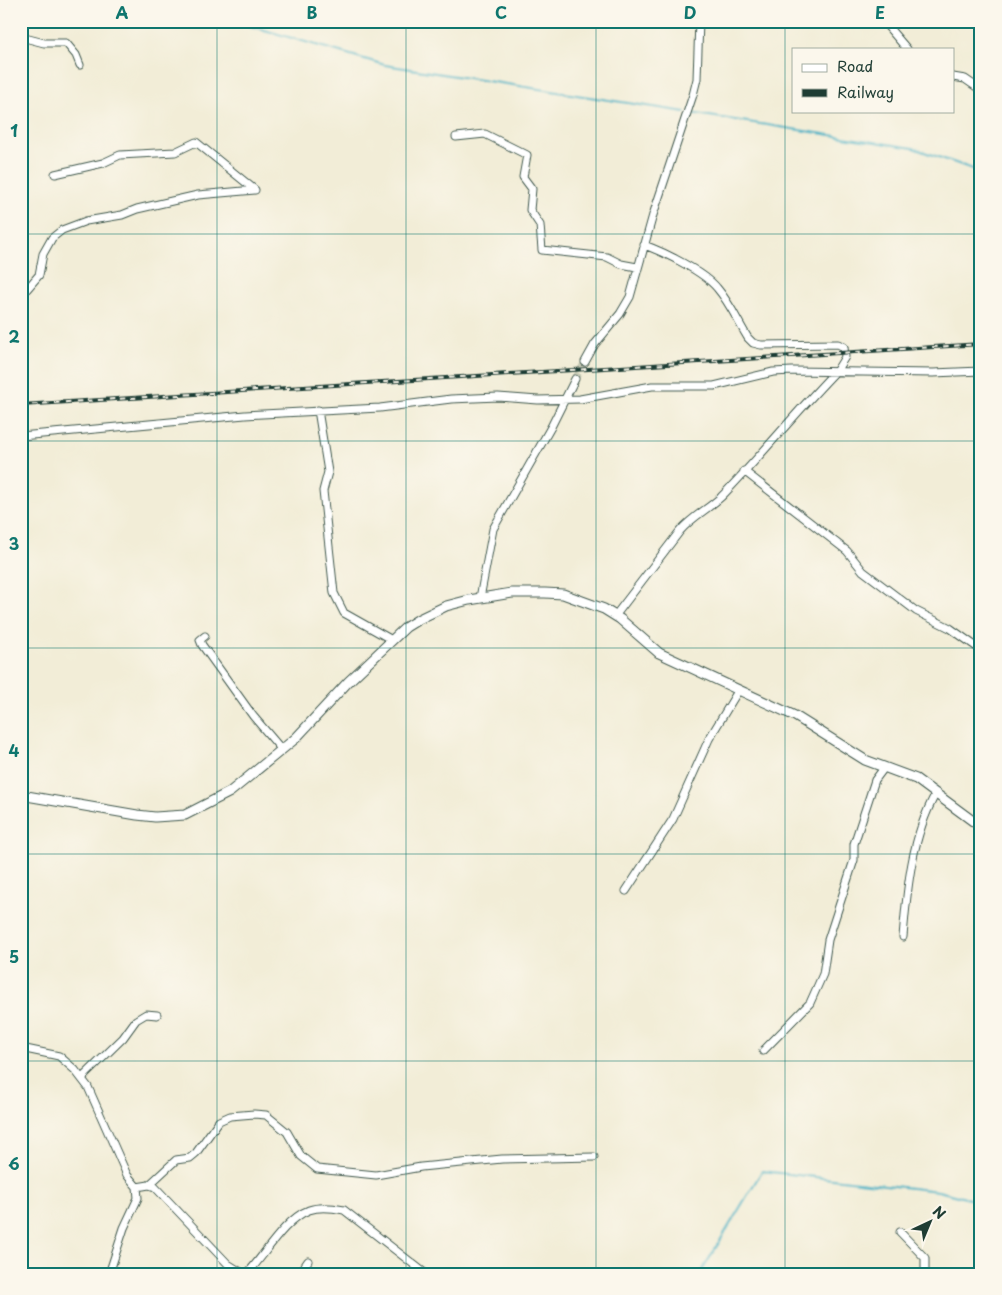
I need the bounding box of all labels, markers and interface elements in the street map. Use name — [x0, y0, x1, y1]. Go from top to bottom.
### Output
text: A — [116, 0, 129, 24]
text: B — [307, 0, 318, 24]
text: C — [495, 0, 507, 24]
text: D — [684, 0, 696, 24]
text: E — [875, 0, 885, 24]
legend — [792, 48, 954, 112]
text: Road — [837, 54, 873, 77]
text: Railway — [837, 80, 894, 103]
text: 1 — [10, 118, 18, 142]
text: 2 — [8, 324, 20, 348]
text: 3 — [9, 531, 19, 555]
text: 4 — [9, 738, 20, 762]
text: 5 — [9, 944, 19, 968]
text: 6 — [8, 1151, 20, 1175]
north arrow — [904, 1198, 954, 1248]
text: N — [928, 1201, 951, 1224]

